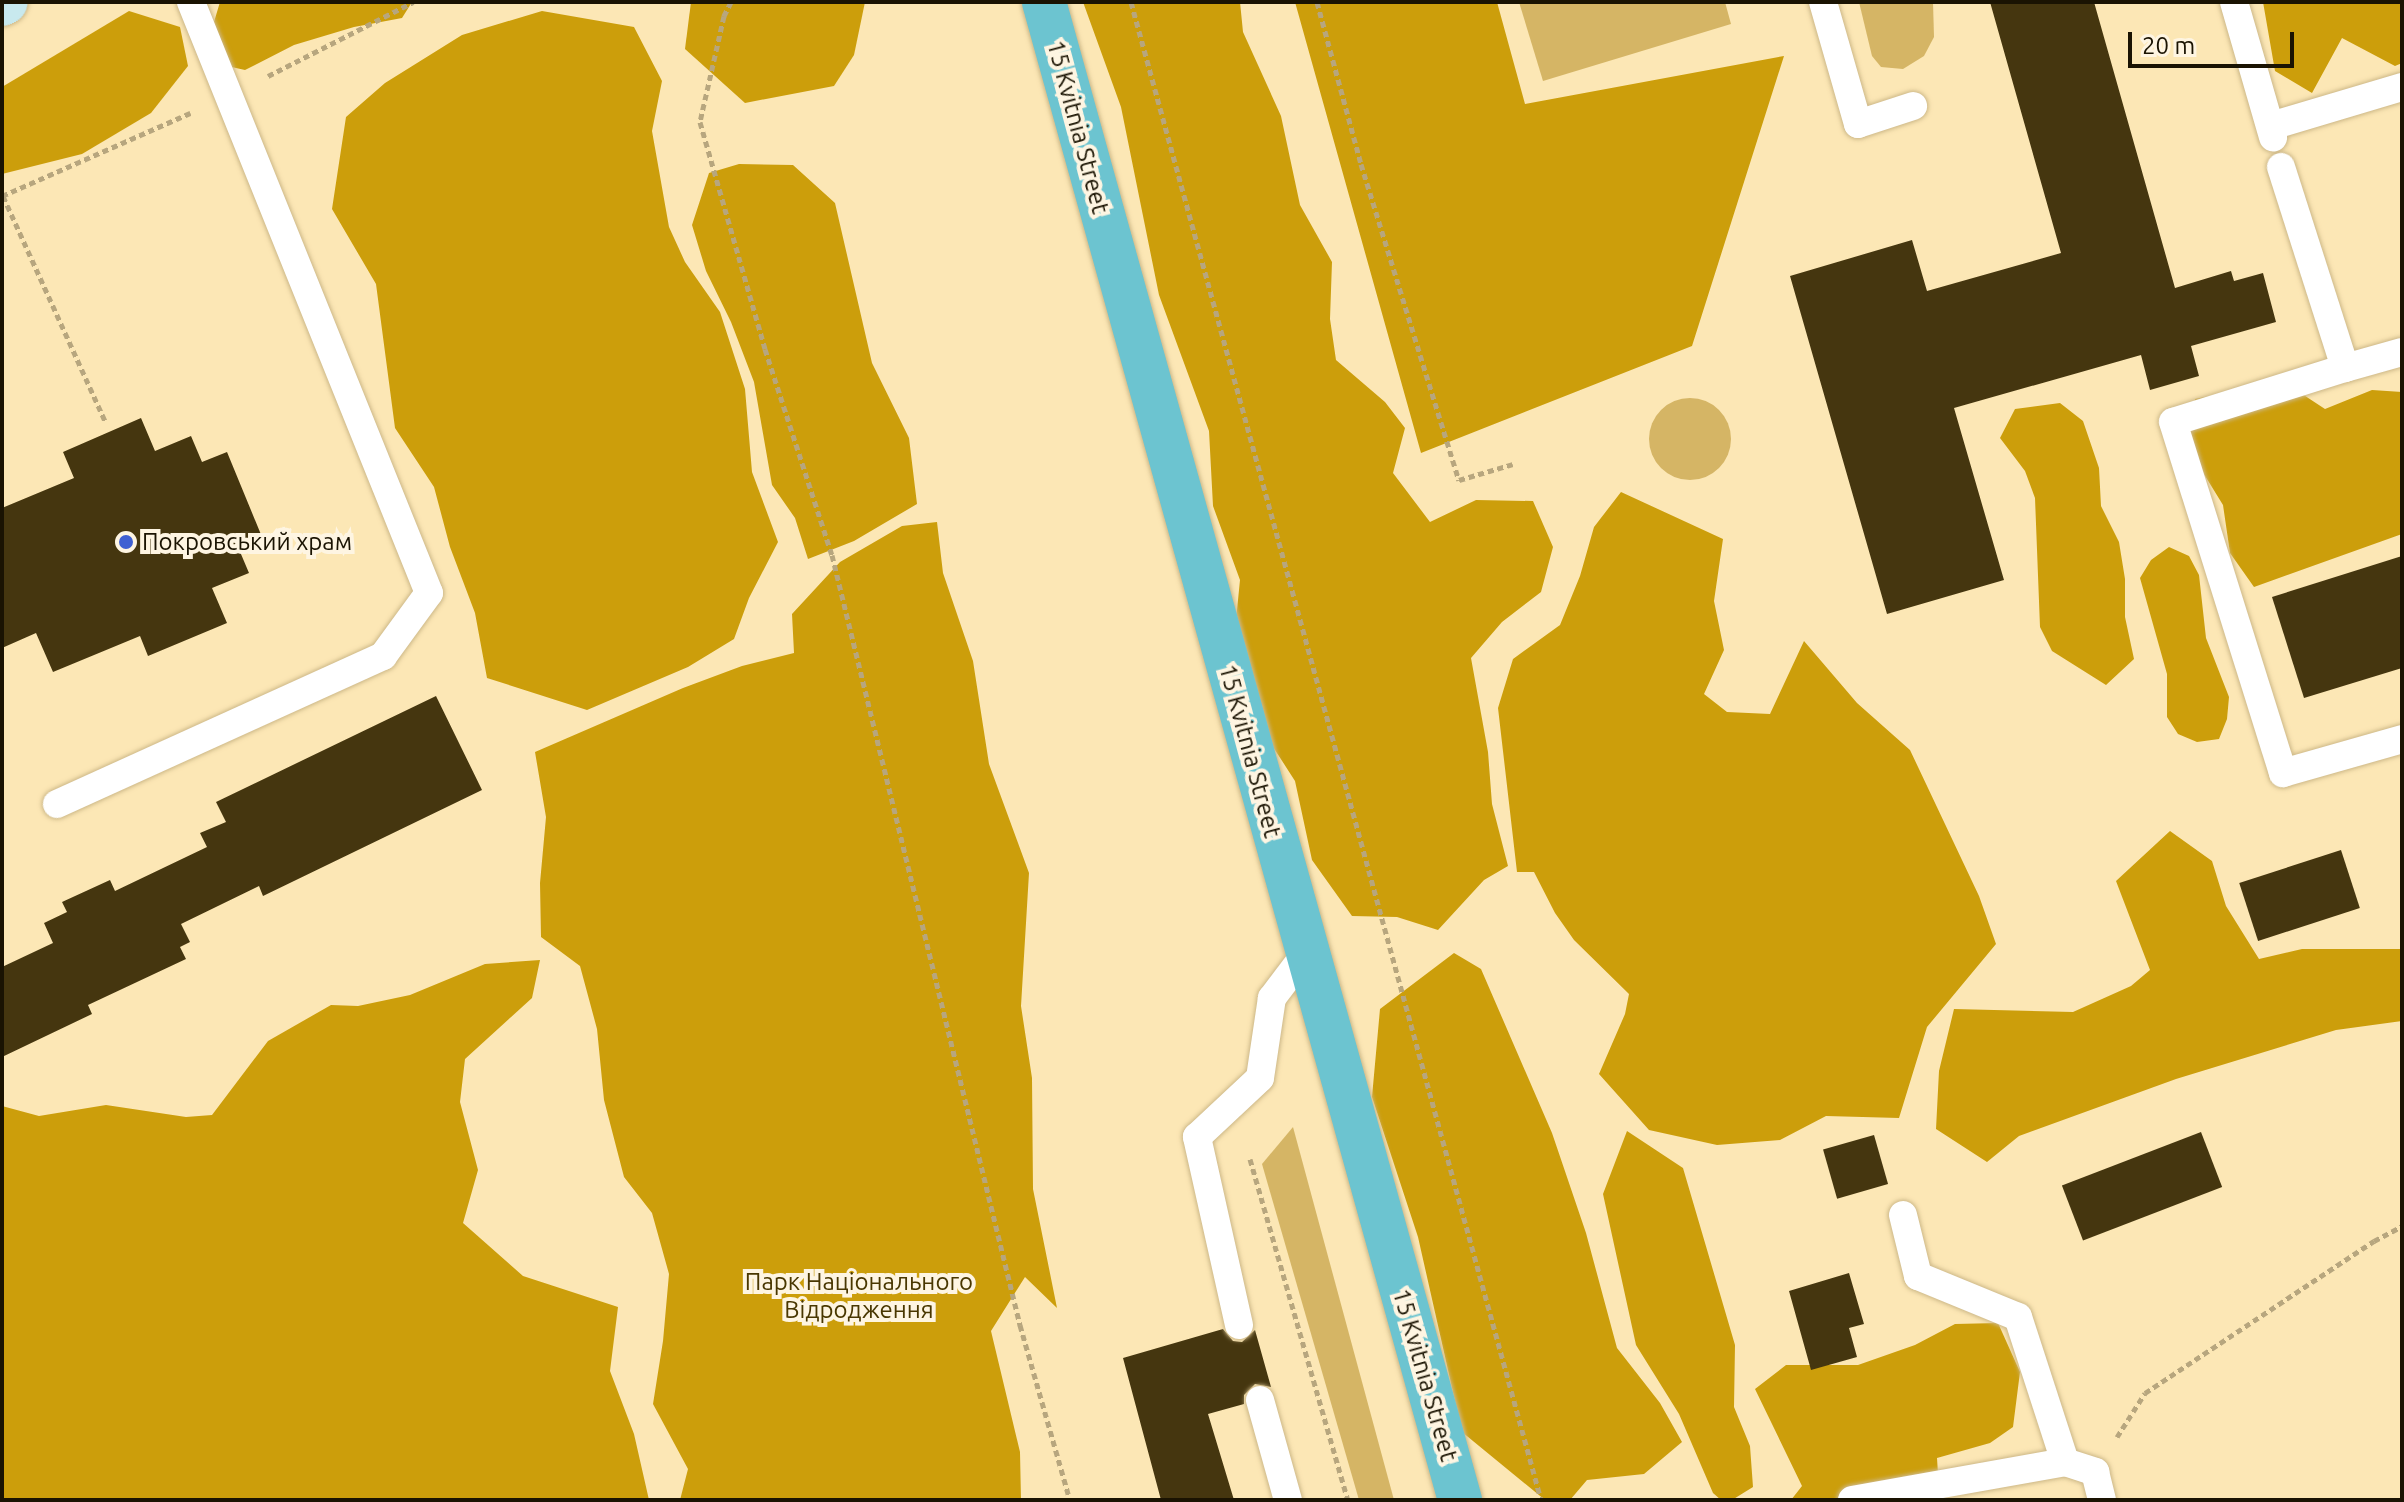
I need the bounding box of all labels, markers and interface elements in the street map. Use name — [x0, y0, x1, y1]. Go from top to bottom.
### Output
scale bar — [2132, 16, 2298, 66]
text: 20 m — [2142, 32, 2195, 59]
street label: 15 Kvitnia Street — [1041, 37, 1115, 217]
place label: Покровський храм — [142, 528, 352, 556]
marker: Покровський храм — [117, 533, 135, 551]
street label: 15 Kvitnia Street — [1213, 661, 1287, 841]
park label: Парк Національного Відродження — [745, 1268, 973, 1324]
street label: 15 Kvitnia Street — [1387, 1285, 1463, 1465]

